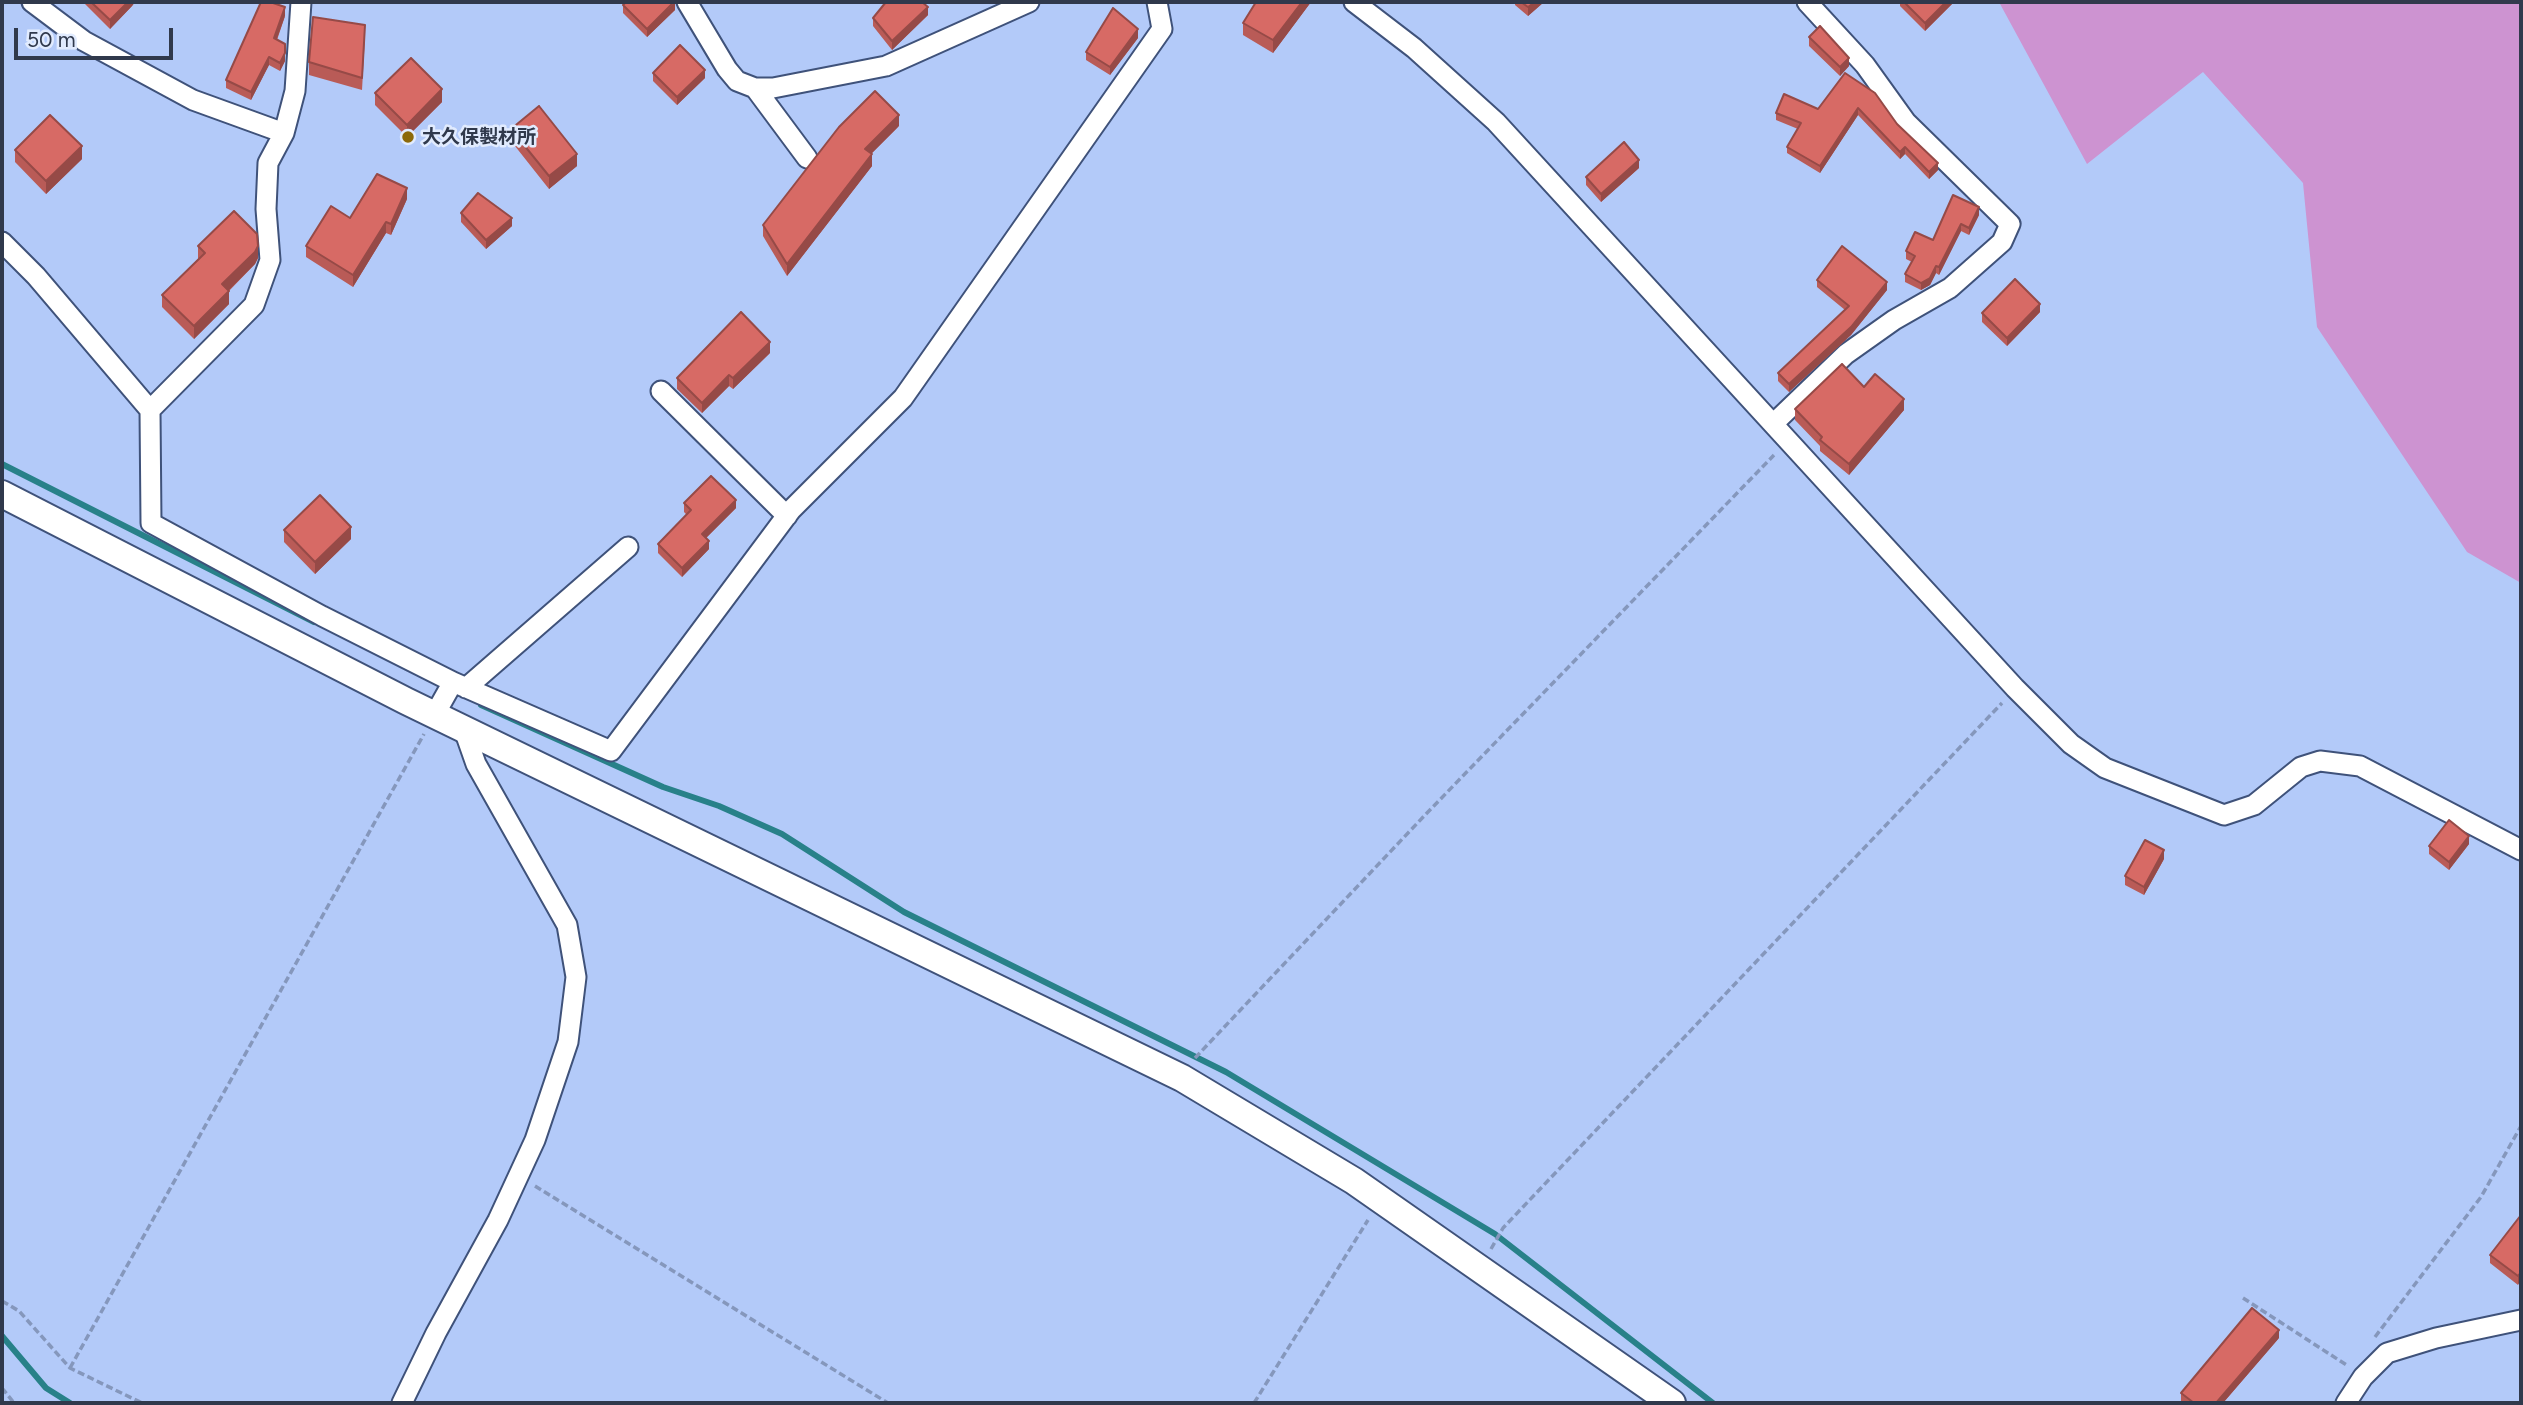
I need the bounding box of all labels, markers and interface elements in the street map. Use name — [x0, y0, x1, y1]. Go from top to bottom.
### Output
scale bar — [18, 14, 177, 58]
text: 50 m — [27, 27, 76, 52]
place label: 大久保製材所 — [422, 126, 536, 148]
marker: 大久保製材所 — [400, 129, 416, 145]

